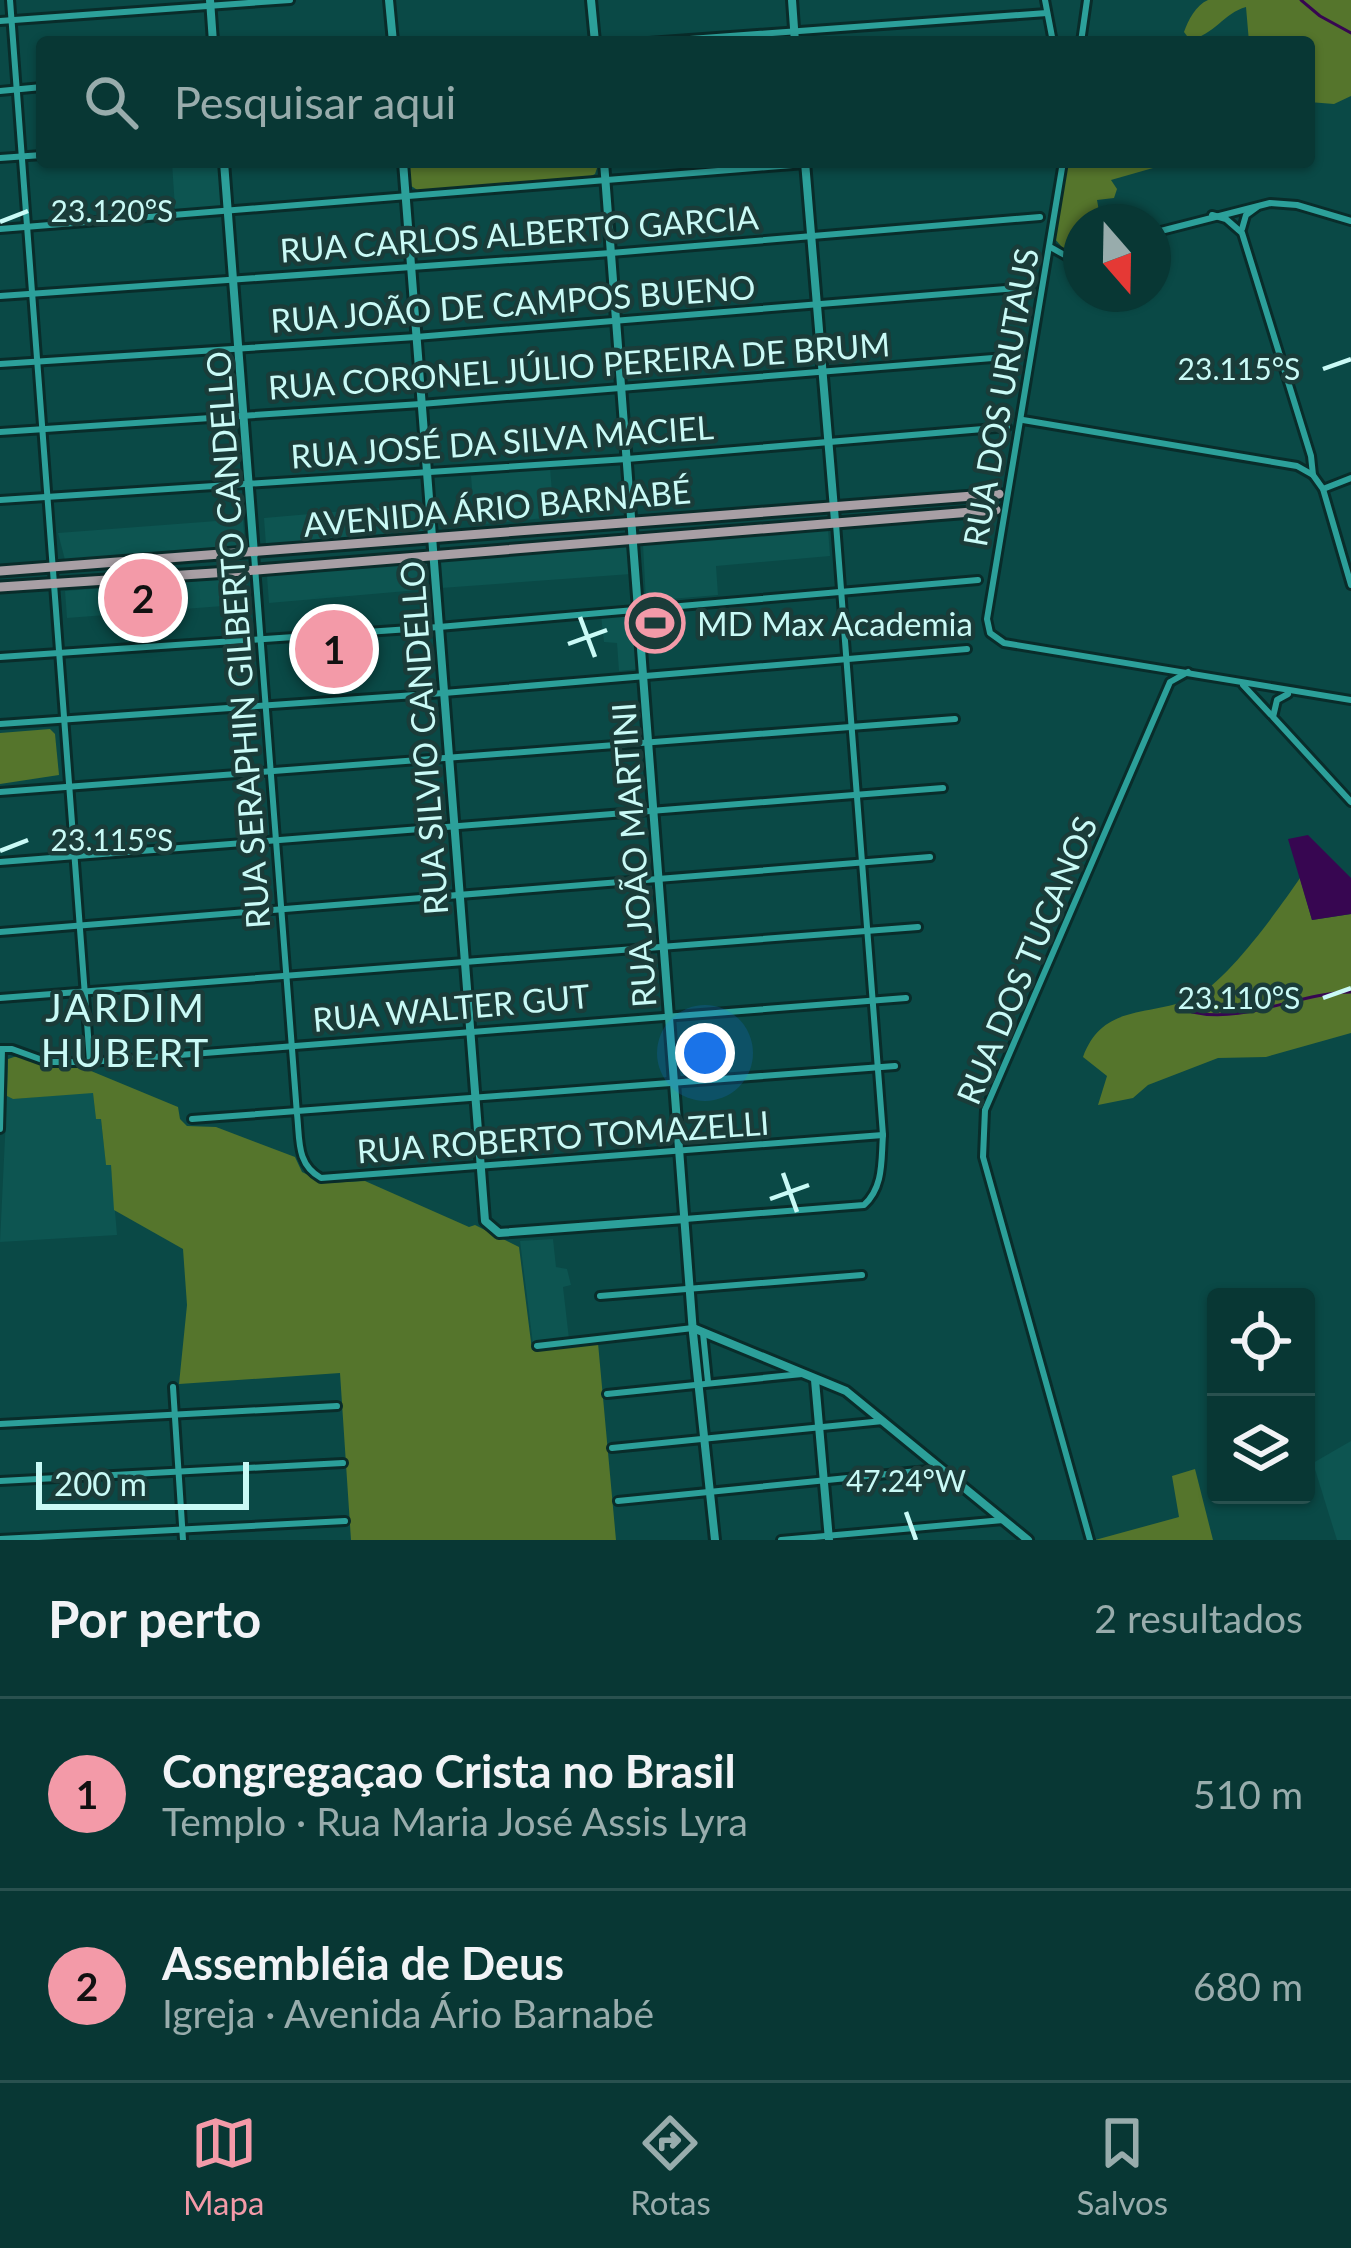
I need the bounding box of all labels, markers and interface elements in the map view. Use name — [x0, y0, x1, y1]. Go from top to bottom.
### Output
search box — [36, 36, 1315, 168]
icon: search — [78, 69, 144, 135]
text: Pesquisar aqui — [174, 75, 456, 129]
text: 23.120°S — [51, 192, 173, 228]
street label: RUA CARLOS ALBERTO GARCIA — [278, 196, 760, 270]
north arrow — [1063, 204, 1171, 312]
street label: RUA DOS URUTAUS — [954, 245, 1046, 549]
street label: RUA JOÃO DE CAMPOS BUENO — [269, 266, 757, 340]
street label: RUA CORONEL JÚLIO PEREIRA DE BRUM — [267, 323, 891, 407]
street label: RUA SERAPHIN GILBERTO CANDELLO — [197, 350, 277, 930]
text: 23.115°S — [1178, 350, 1300, 386]
street label: RUA JOSÉ DA SILVA MACIEL — [289, 406, 715, 476]
street label: AVENIDA ÁRIO BARNABÉ — [302, 470, 692, 544]
pin: 2 — [104, 553, 182, 643]
street label: RUA SILVIO CANDELLO — [391, 560, 455, 916]
sports icon: MD Max Academia — [624, 592, 686, 654]
place label: MD Max Academia — [697, 603, 973, 643]
pin: 1 — [295, 604, 373, 694]
street label: RUA JOÃO MARTINI — [602, 701, 664, 1009]
street label: RUA DOS TUCANOS — [947, 810, 1105, 1110]
text: 23.115°S — [51, 821, 173, 857]
street label: RUA WALTER GUT — [311, 975, 592, 1039]
text: 23.110°S — [1178, 979, 1300, 1015]
district label: JARDIM HUBERT — [41, 984, 211, 1075]
your location — [675, 1023, 735, 1083]
street label: RUA ROBERTO TOMAZELLI — [355, 1102, 771, 1170]
map controls — [1207, 1288, 1315, 1504]
button: locate — [1207, 1288, 1315, 1396]
button: layers — [1207, 1396, 1315, 1504]
scale bar — [36, 1456, 249, 1509]
text: 47.24°W — [846, 1462, 966, 1498]
text: 200 m — [54, 1463, 147, 1503]
text: Por perto — [48, 1588, 261, 1649]
text: 2 resultados — [1094, 1595, 1303, 1641]
text: Congregaçao Crista no Brasil — [162, 1744, 736, 1798]
text: 1 — [76, 1771, 98, 1817]
text: 510 m — [1193, 1771, 1303, 1817]
text: Templo · Rua Maria José Assis Lyra — [162, 1798, 748, 1844]
text: Assembléia de Deus — [162, 1936, 564, 1990]
text: 2 — [76, 1963, 98, 2009]
text: 680 m — [1193, 1963, 1303, 2009]
text: Igreja · Avenida Ário Barnabé — [162, 1990, 654, 2036]
tab: Mapa — [183, 2110, 264, 2222]
tab: Rotas — [630, 2110, 711, 2222]
tab: Salvos — [1077, 2110, 1168, 2222]

